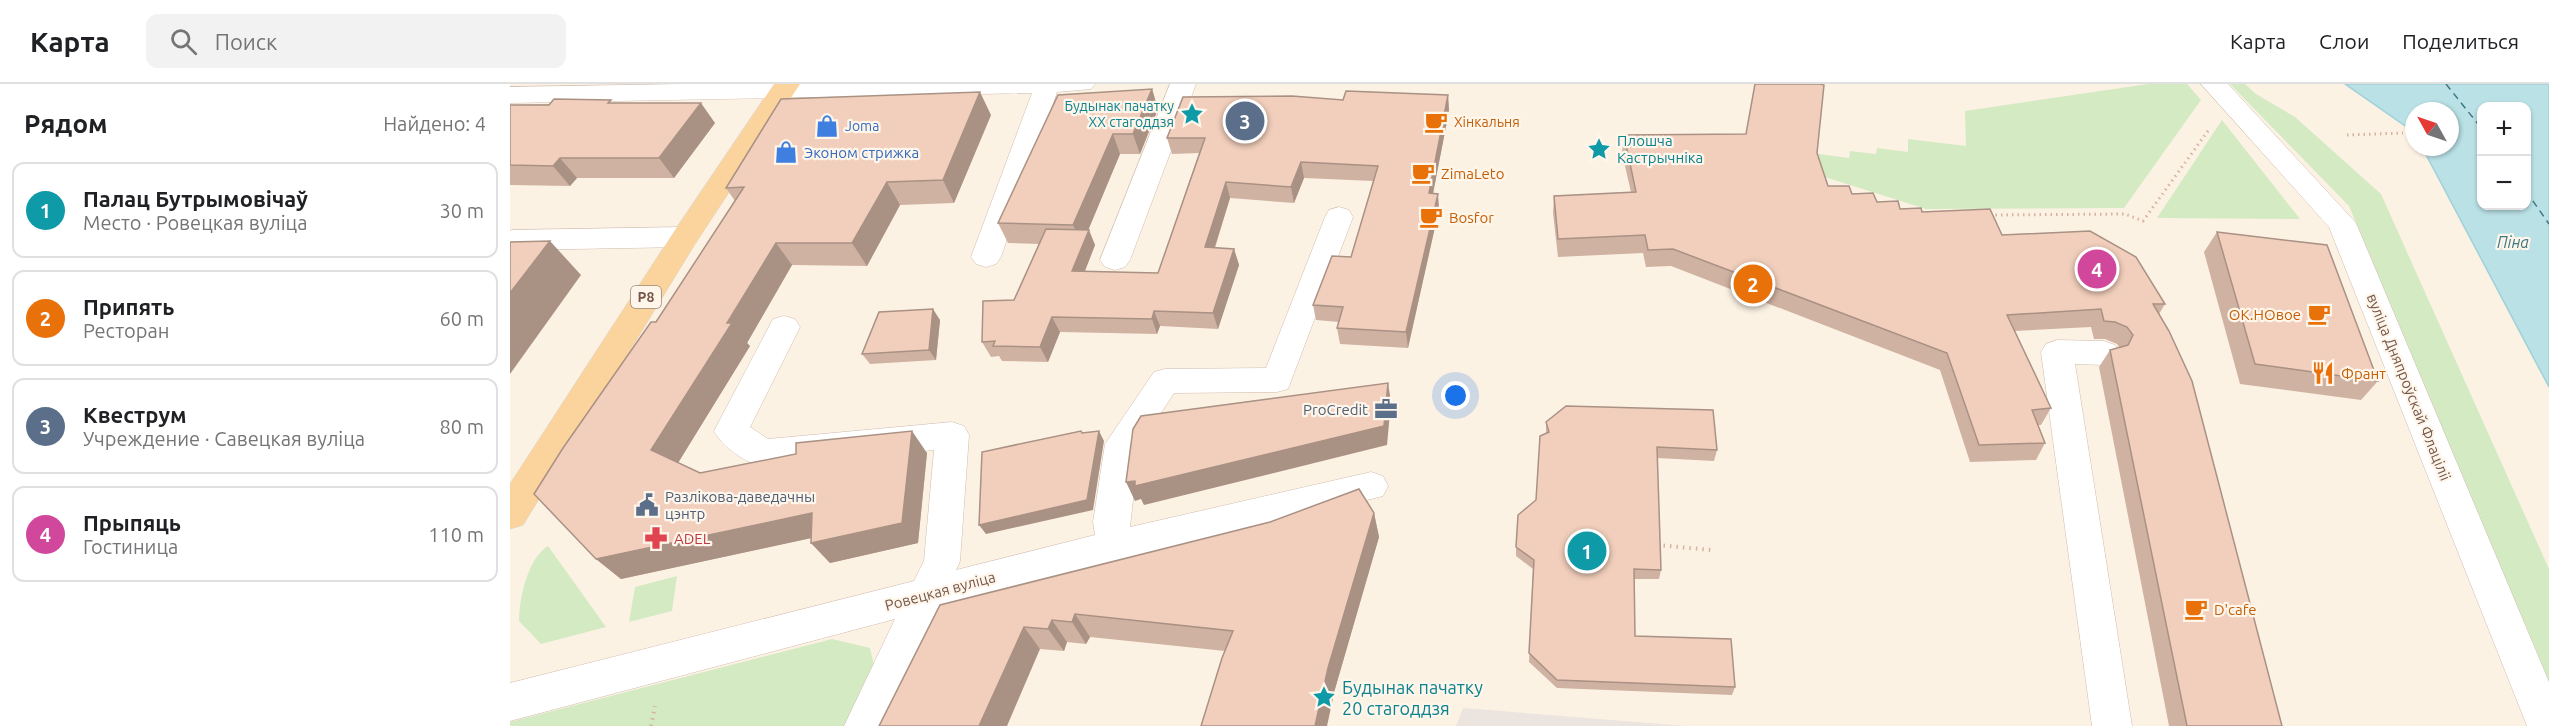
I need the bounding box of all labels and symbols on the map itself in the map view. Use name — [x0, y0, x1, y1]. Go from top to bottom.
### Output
place label: Будынак пачатку ХХ стагоддзя — [1064, 98, 1174, 130]
pin: 3 — [1226, 99, 1264, 144]
place icon: Будынак пачатку ХХ стагоддзя — [1179, 101, 1205, 127]
north arrow — [2405, 102, 2459, 156]
cafe icon: Хінкальня — [1423, 109, 1449, 135]
shop icon: Joma — [814, 113, 840, 139]
place label: Хінкальня — [1454, 114, 1520, 130]
place label: Joma — [845, 118, 879, 134]
place label: Плошча Кастрычніка — [1617, 132, 1703, 166]
place icon: Плошча Кастрычніка — [1586, 136, 1612, 162]
shop icon: Эконом стрижка — [773, 139, 799, 165]
place label: Эконом стрижка — [804, 144, 919, 161]
cafe icon: ZimaLeto — [1410, 160, 1436, 186]
place label: ZimaLeto — [1441, 165, 1505, 182]
cafe icon: Bosfor — [1418, 204, 1444, 230]
place label: Bosfor — [1449, 209, 1494, 226]
water label: Піна — [2497, 233, 2529, 251]
pin: 4 — [2078, 246, 2116, 291]
pin: 2 — [1734, 262, 1772, 306]
road number: Р8 — [631, 286, 661, 308]
street label: вуліца Дняпроўскай Флаціліі — [2364, 291, 2454, 483]
cafe icon: ОК.НОвое — [2306, 301, 2332, 327]
place label: ОК.НОвое — [2229, 306, 2301, 323]
restaurant icon: Франт — [2310, 360, 2336, 386]
place label: Франт — [2341, 365, 2386, 382]
your location — [1441, 381, 1470, 410]
office icon: ProCredit — [1373, 396, 1399, 422]
place label: ProCredit — [1303, 401, 1368, 418]
place label: Разлікова-даведачны цэнтр — [665, 488, 815, 522]
public building icon: Разлікова-даведачны цэнтр — [634, 492, 660, 518]
pharmacy icon: ADEL — [643, 525, 669, 551]
pin: 1 — [1568, 528, 1606, 574]
place label: ADEL — [674, 530, 711, 547]
street label: Ровецкая вуліца — [883, 568, 997, 614]
cafe icon: D'cafe — [2183, 596, 2209, 622]
place label: D'cafe — [2214, 601, 2257, 618]
place label: Будынак пачатку 20 стагоддзя — [1342, 677, 1483, 718]
place icon: Будынак пачатку 20 стагоддзя — [1311, 684, 1337, 710]

